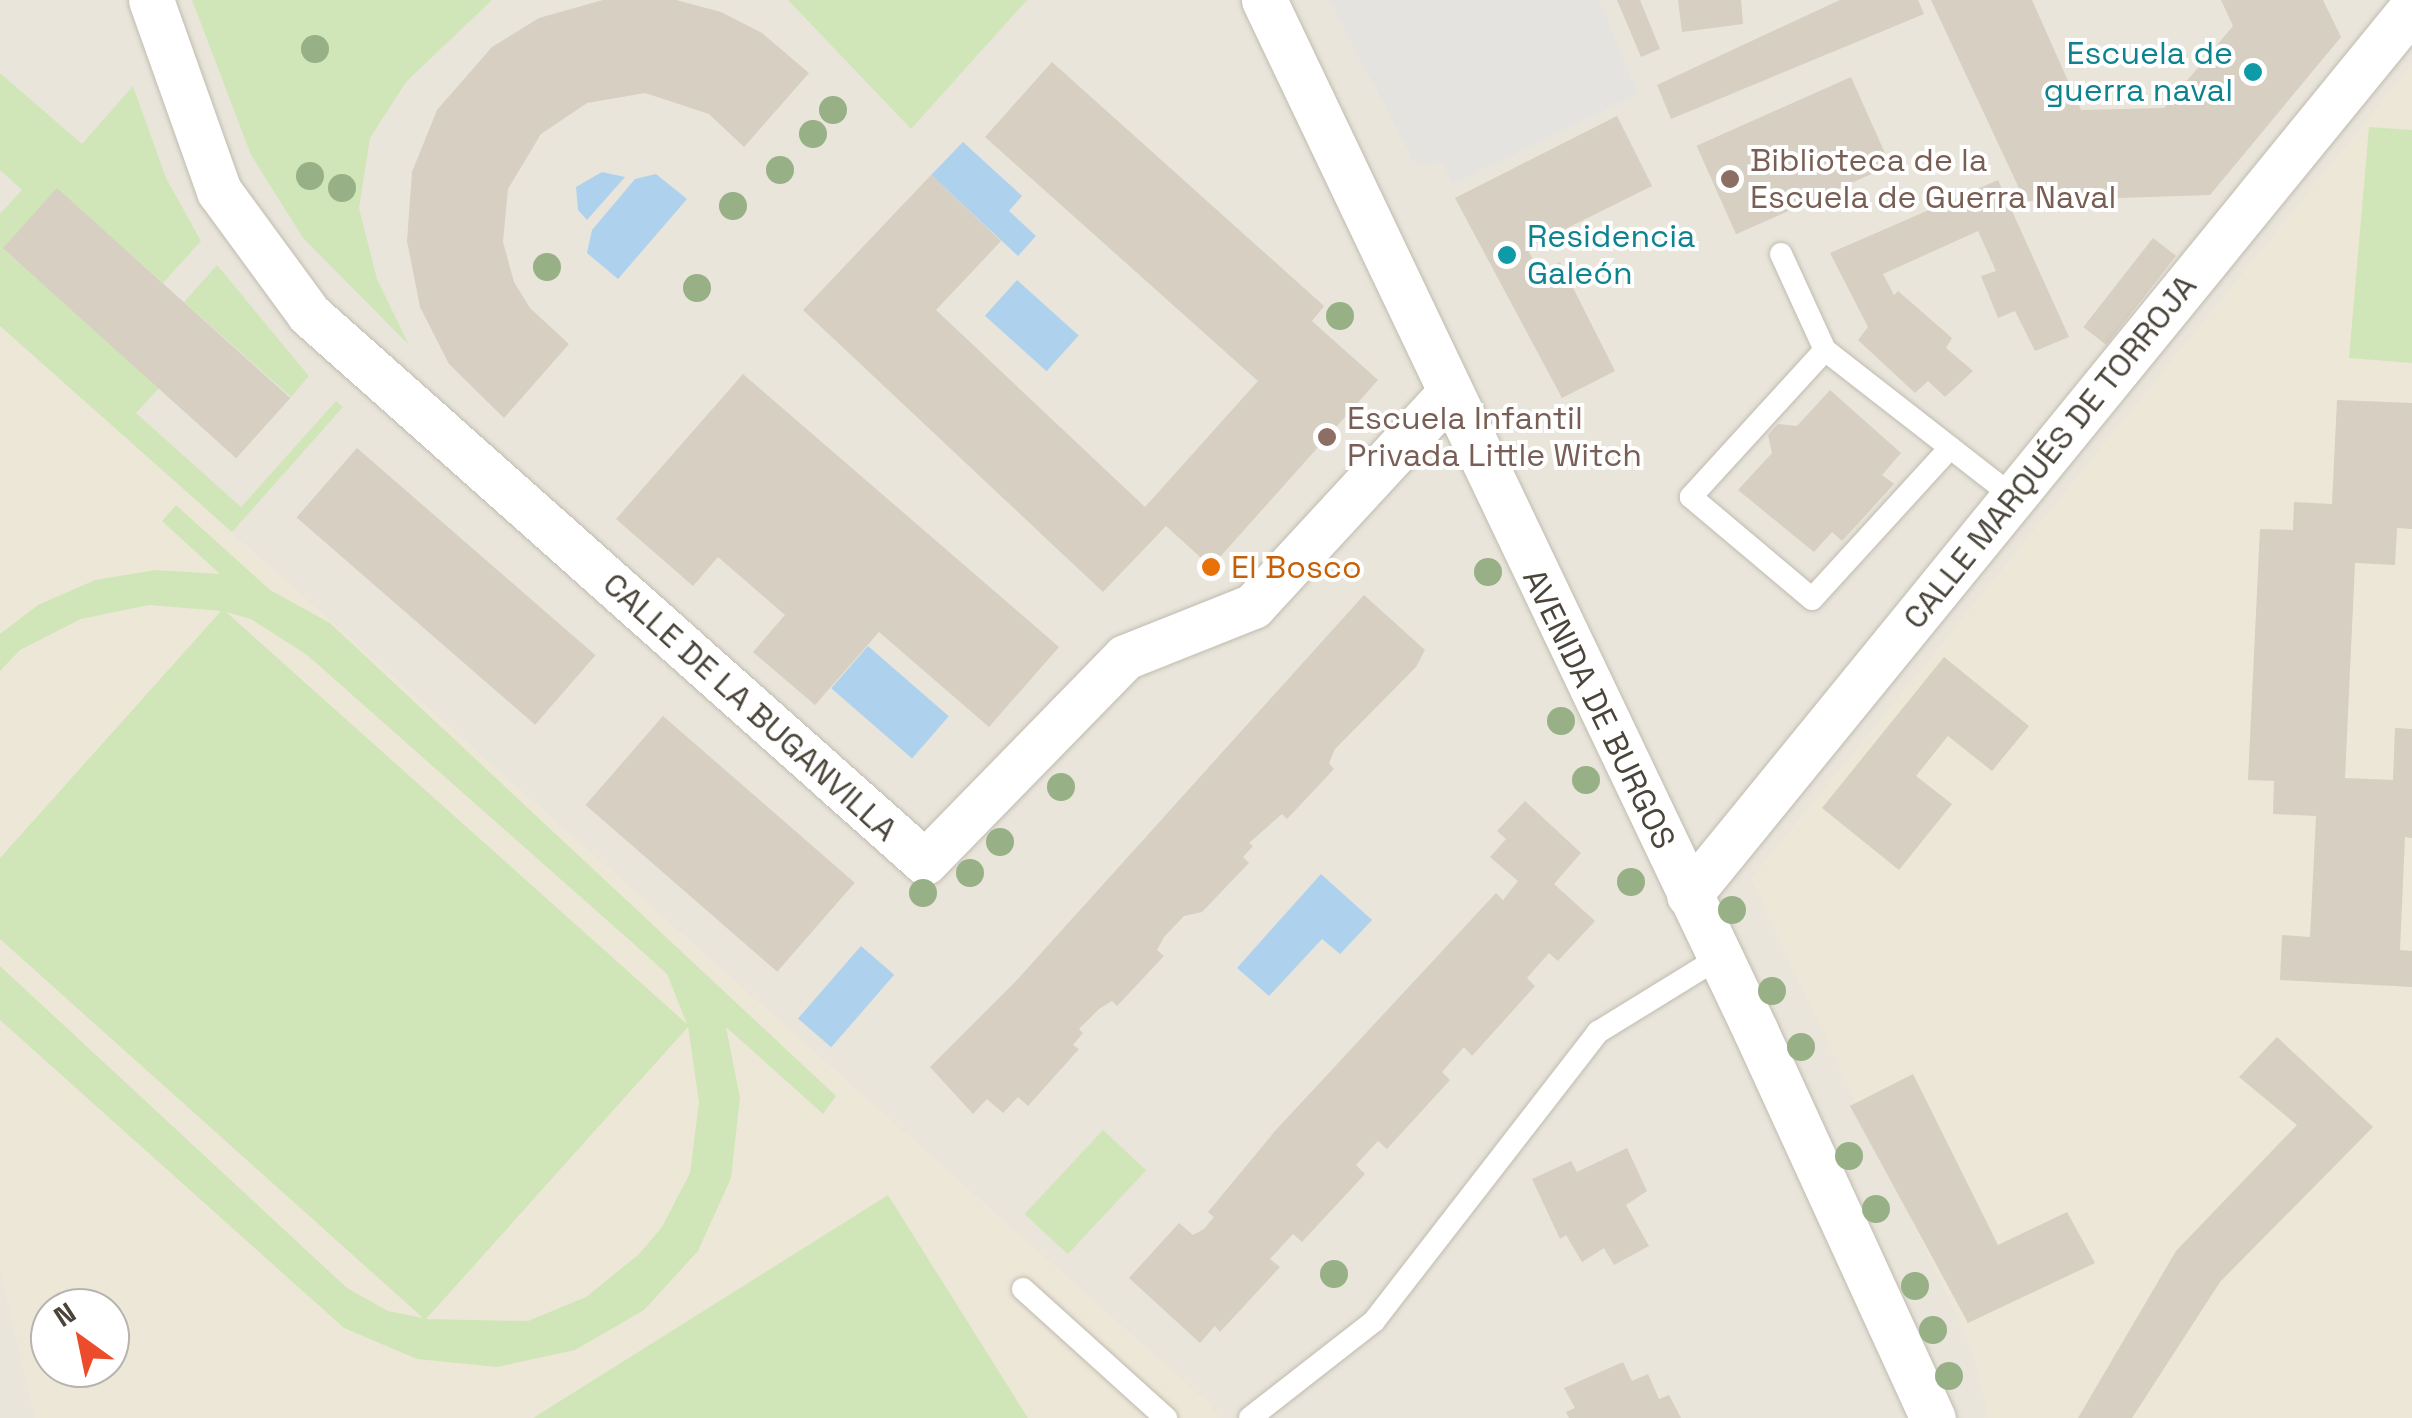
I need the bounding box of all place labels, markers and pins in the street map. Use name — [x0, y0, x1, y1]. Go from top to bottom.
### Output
place label: Escuela de guerra naval — [2044, 35, 2233, 110]
marker: Escuela de guerra naval — [2242, 61, 2264, 83]
place label: Biblioteca de la Escuela de Guerra Naval — [1750, 142, 2116, 217]
marker: Biblioteca de la Escuela de Guerra Naval — [1719, 168, 1741, 190]
place label: Residencia Galeón — [1527, 218, 1695, 293]
marker: Residencia Galeón — [1496, 244, 1518, 266]
place label: Escuela Infantil Privada Little Witch — [1347, 400, 1642, 475]
marker: Escuela Infantil Privada Little Witch — [1316, 426, 1338, 448]
place label: El Bosco — [1231, 548, 1362, 586]
marker: El Bosco — [1200, 556, 1222, 578]

